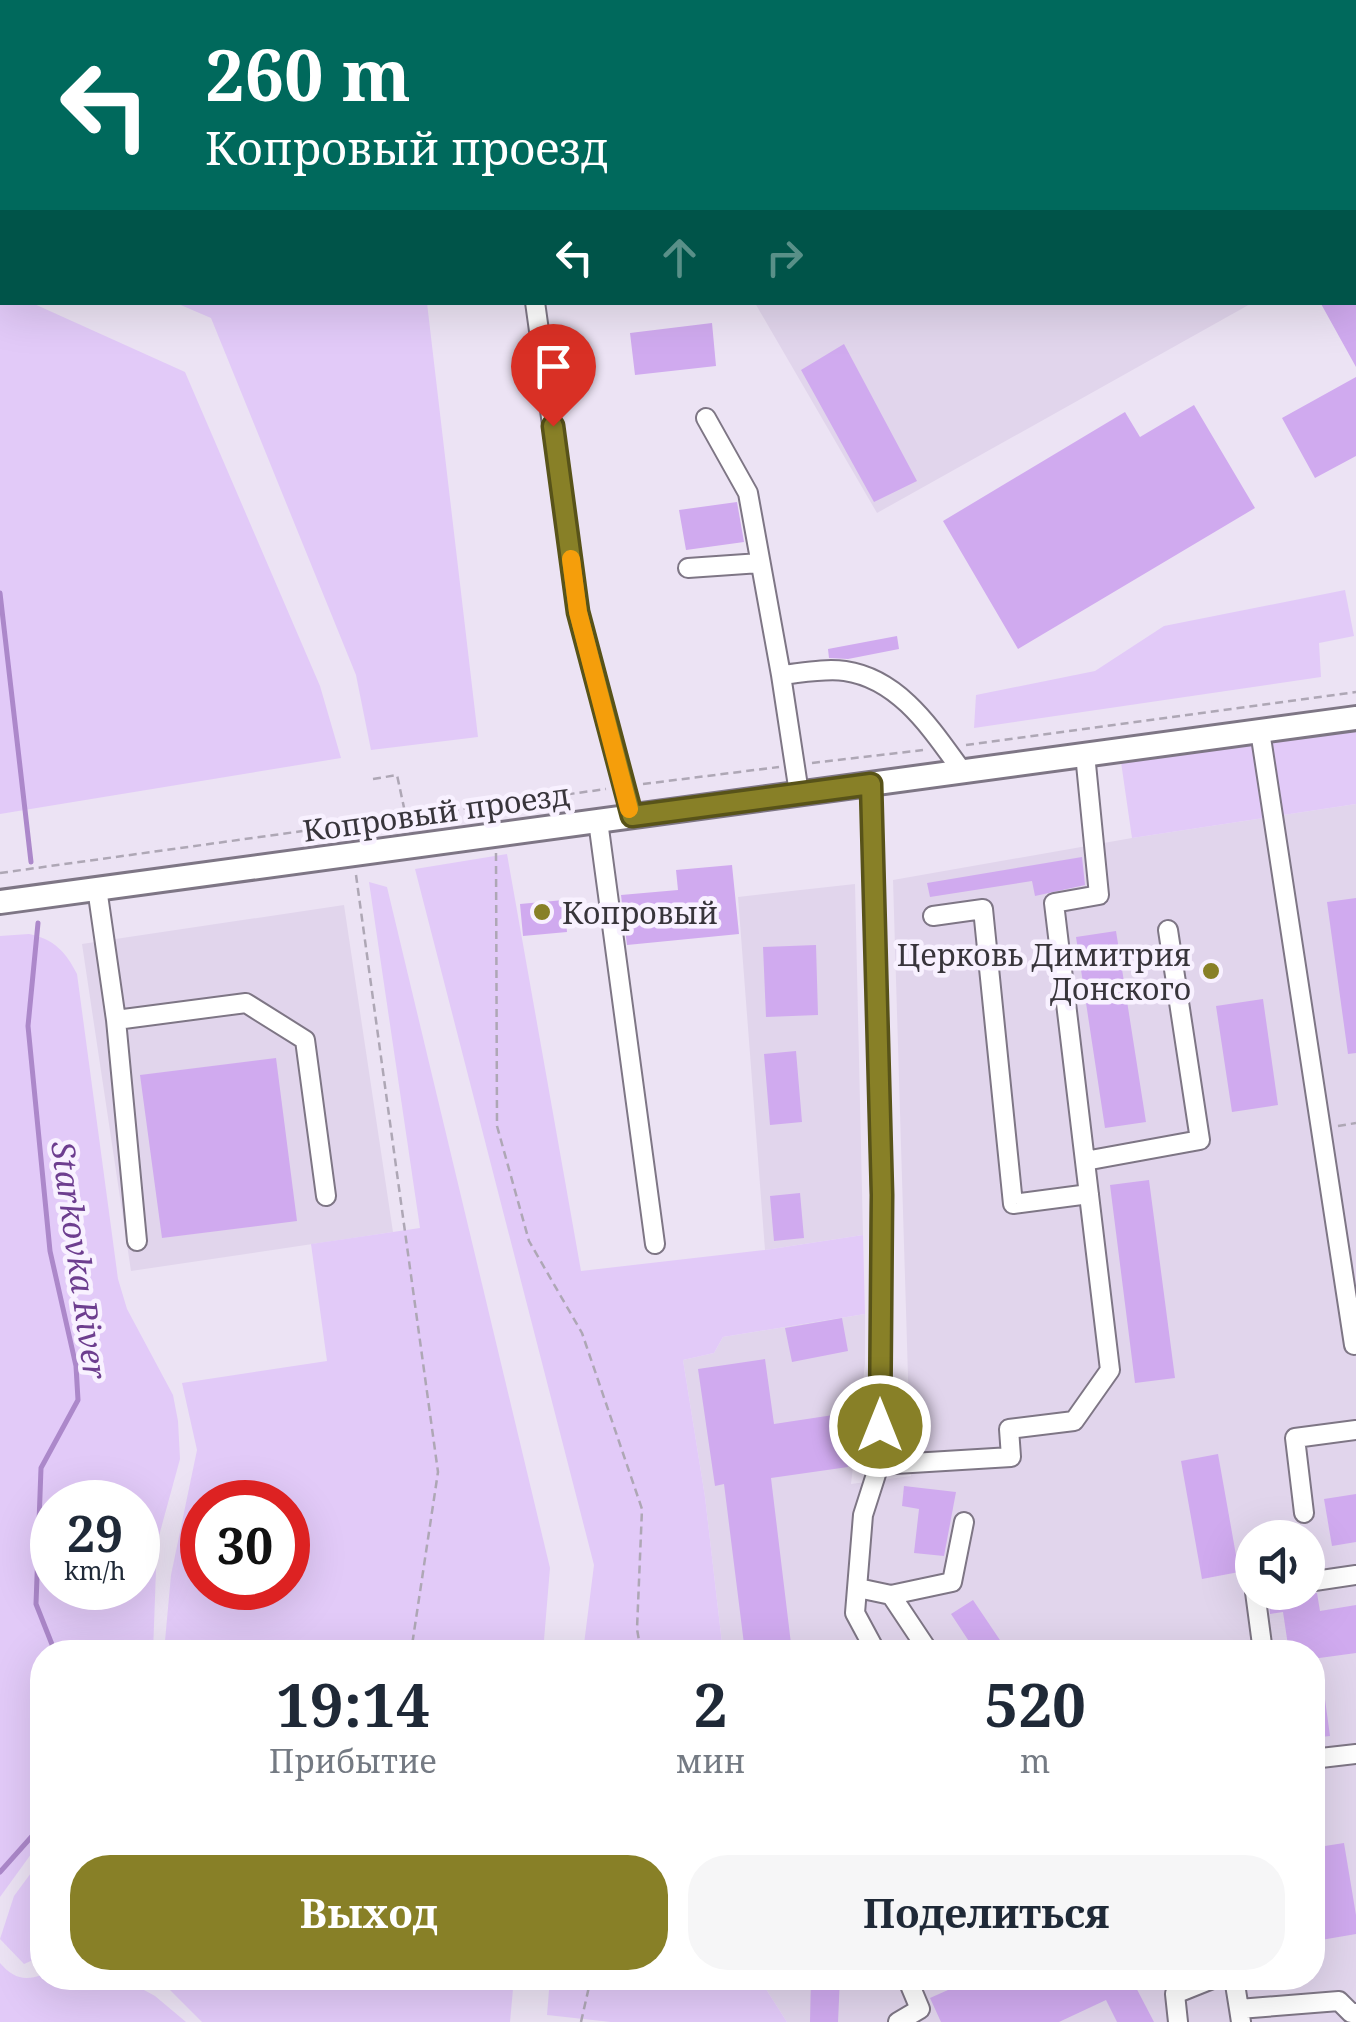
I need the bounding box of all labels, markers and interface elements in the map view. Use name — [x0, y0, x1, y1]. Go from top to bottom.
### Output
text: 260 m — [205, 26, 411, 122]
icon: left — [40, 40, 170, 170]
text: Копровый проезд — [205, 117, 608, 178]
icon: left — [547, 230, 602, 285]
icon: ahead — [652, 230, 707, 285]
icon: right — [757, 230, 812, 285]
pin — [511, 324, 596, 427]
icon: arrive — [526, 339, 581, 394]
street label: Копровый проезд — [300, 773, 572, 851]
place label: Копровый — [562, 892, 718, 933]
marker: Копровый — [531, 901, 553, 923]
place label: Церковь Димитрия Донского — [897, 934, 1191, 1009]
marker: Церковь Димитрия Донского — [1200, 960, 1222, 982]
water label: Starkovka River — [42, 1138, 118, 1383]
position arrow — [828, 1374, 932, 1478]
speed limit sign: 30 — [180, 1480, 310, 1610]
text: 29 — [67, 1499, 123, 1567]
map controls — [1235, 1520, 1325, 1610]
button: sound — [1235, 1520, 1325, 1610]
text: km/h — [64, 1553, 126, 1587]
text: 19:14 — [276, 1663, 430, 1745]
text: 2 — [694, 1663, 727, 1745]
text: 520 — [984, 1663, 1086, 1745]
text: Прибытие — [269, 1739, 437, 1782]
text: мин — [676, 1739, 745, 1782]
text: m — [1020, 1739, 1050, 1782]
button: Выход — [70, 1855, 668, 1970]
button: Поделиться — [688, 1855, 1285, 1970]

